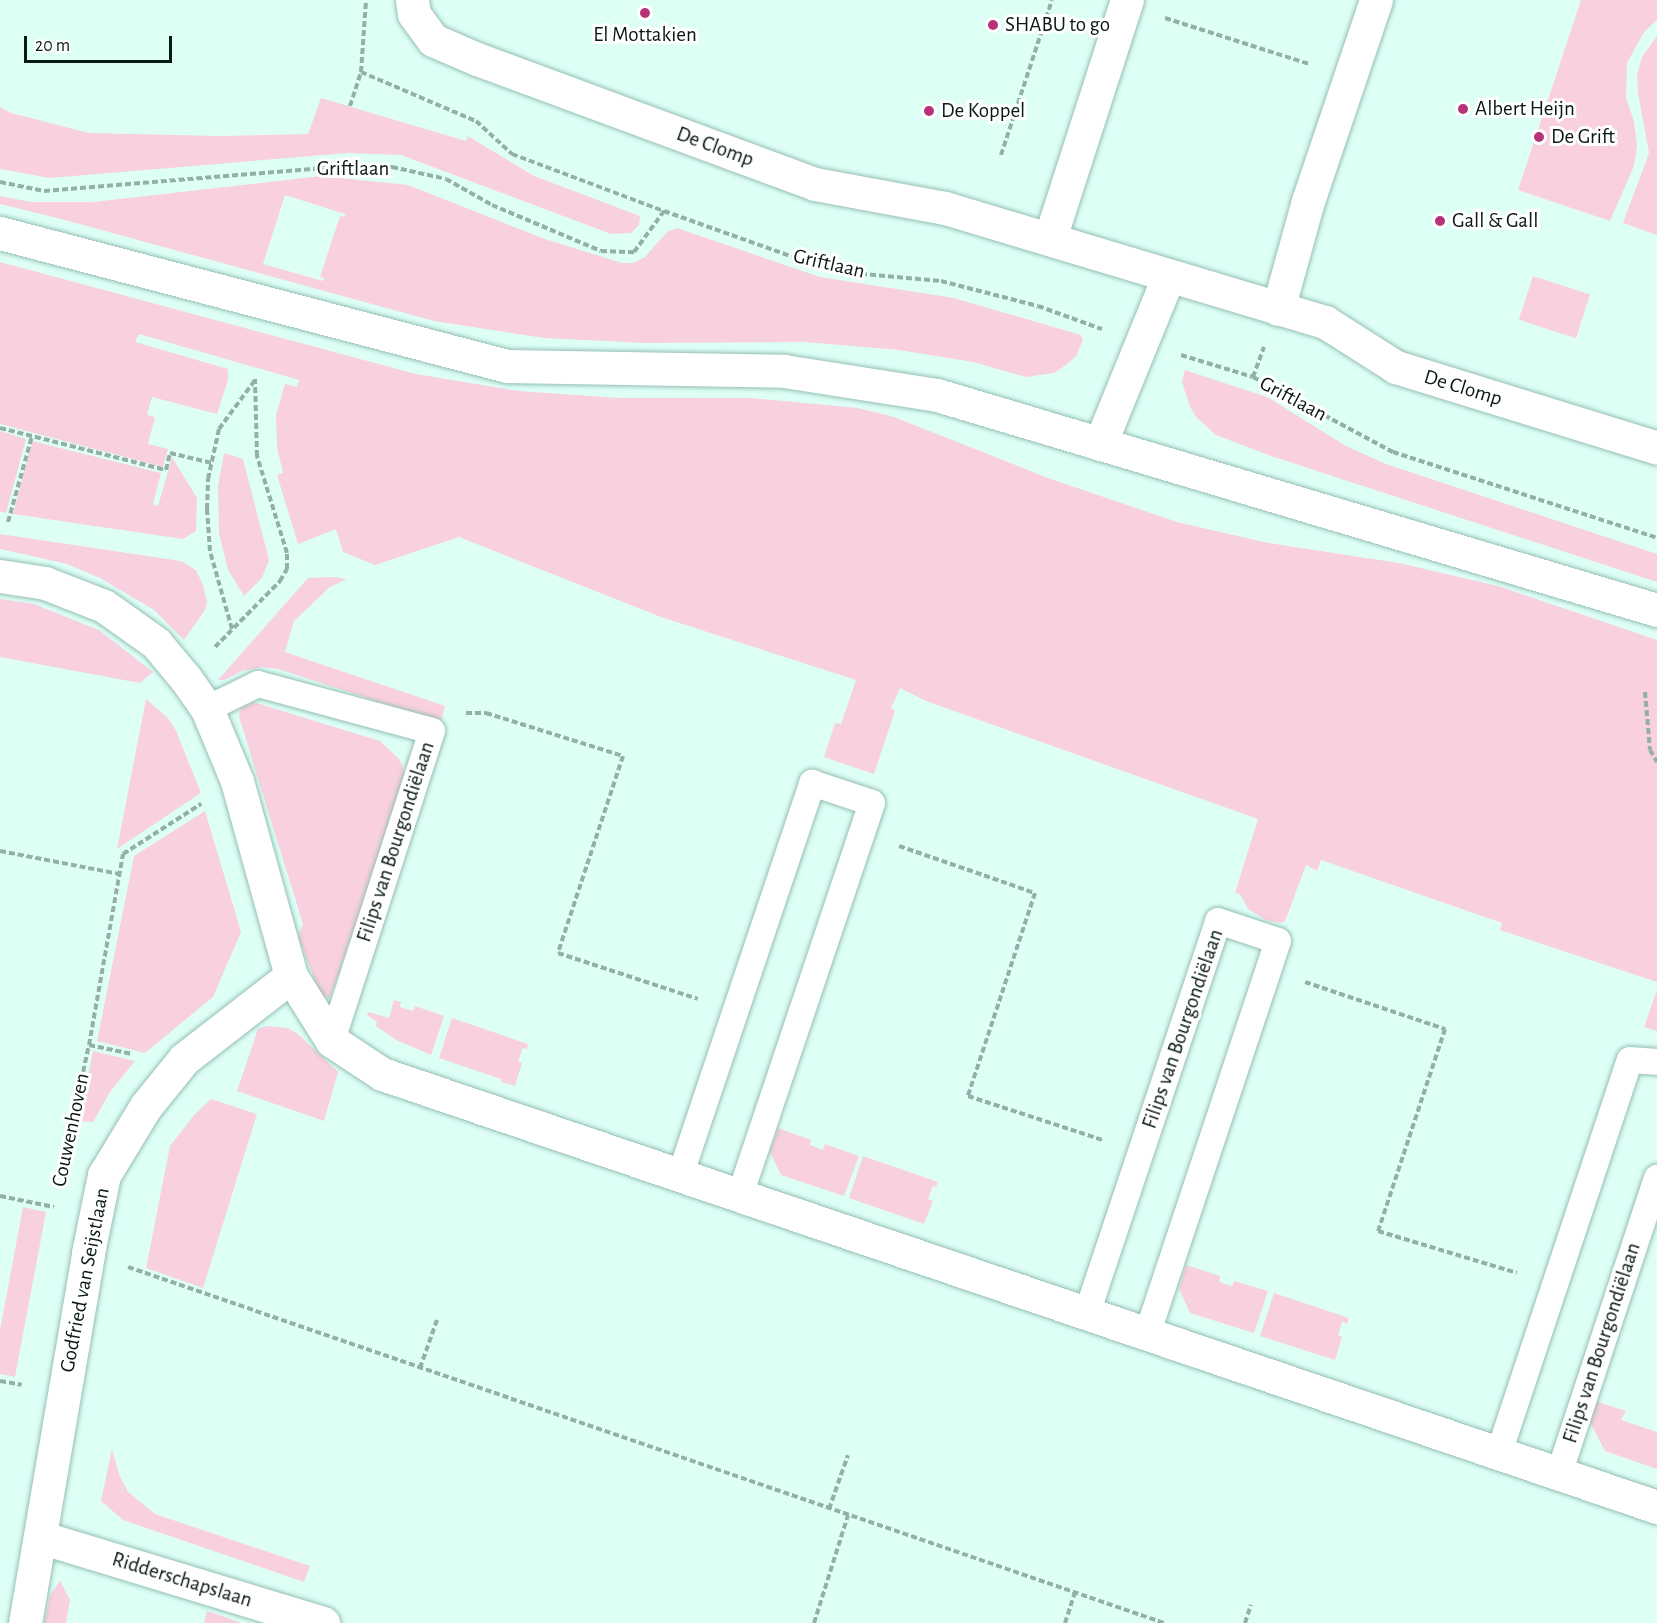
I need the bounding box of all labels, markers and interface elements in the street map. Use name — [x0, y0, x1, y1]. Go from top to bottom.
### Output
marker: El Mottakien — [638, 6, 652, 20]
place label: SHABU to go — [1005, 12, 1110, 38]
marker: SHABU to go — [986, 18, 1000, 32]
place label: El Mottakien — [593, 22, 697, 48]
scale bar — [27, 24, 176, 62]
text: 20 m — [35, 37, 70, 55]
place label: Albert Heijn — [1475, 96, 1575, 122]
place label: De Koppel — [941, 98, 1025, 124]
marker: Albert Heijn — [1456, 102, 1470, 116]
marker: De Koppel — [922, 104, 936, 118]
street label: De Clomp — [673, 121, 757, 173]
place label: De Grift — [1551, 124, 1615, 150]
marker: De Grift — [1532, 130, 1546, 144]
street label: Griftlaan — [317, 156, 389, 182]
place label: Gall & Gall — [1452, 208, 1538, 234]
marker: Gall & Gall — [1433, 214, 1447, 228]
street label: Griftlaan — [791, 244, 867, 284]
street label: De Clomp — [1421, 364, 1505, 412]
street label: Griftlaan — [1255, 371, 1331, 427]
street label: Filips van Bourgondiëlaan — [352, 739, 440, 945]
street label: Filips van Bourgondiëlaan — [1137, 926, 1229, 1132]
street label: Couwenhoven — [47, 1071, 95, 1189]
street label: Godfried van Seijstlaan — [55, 1186, 115, 1374]
street label: Filips van Bourgondiëlaan — [1558, 1240, 1646, 1446]
street label: Ridderschapslaan — [109, 1547, 255, 1613]

